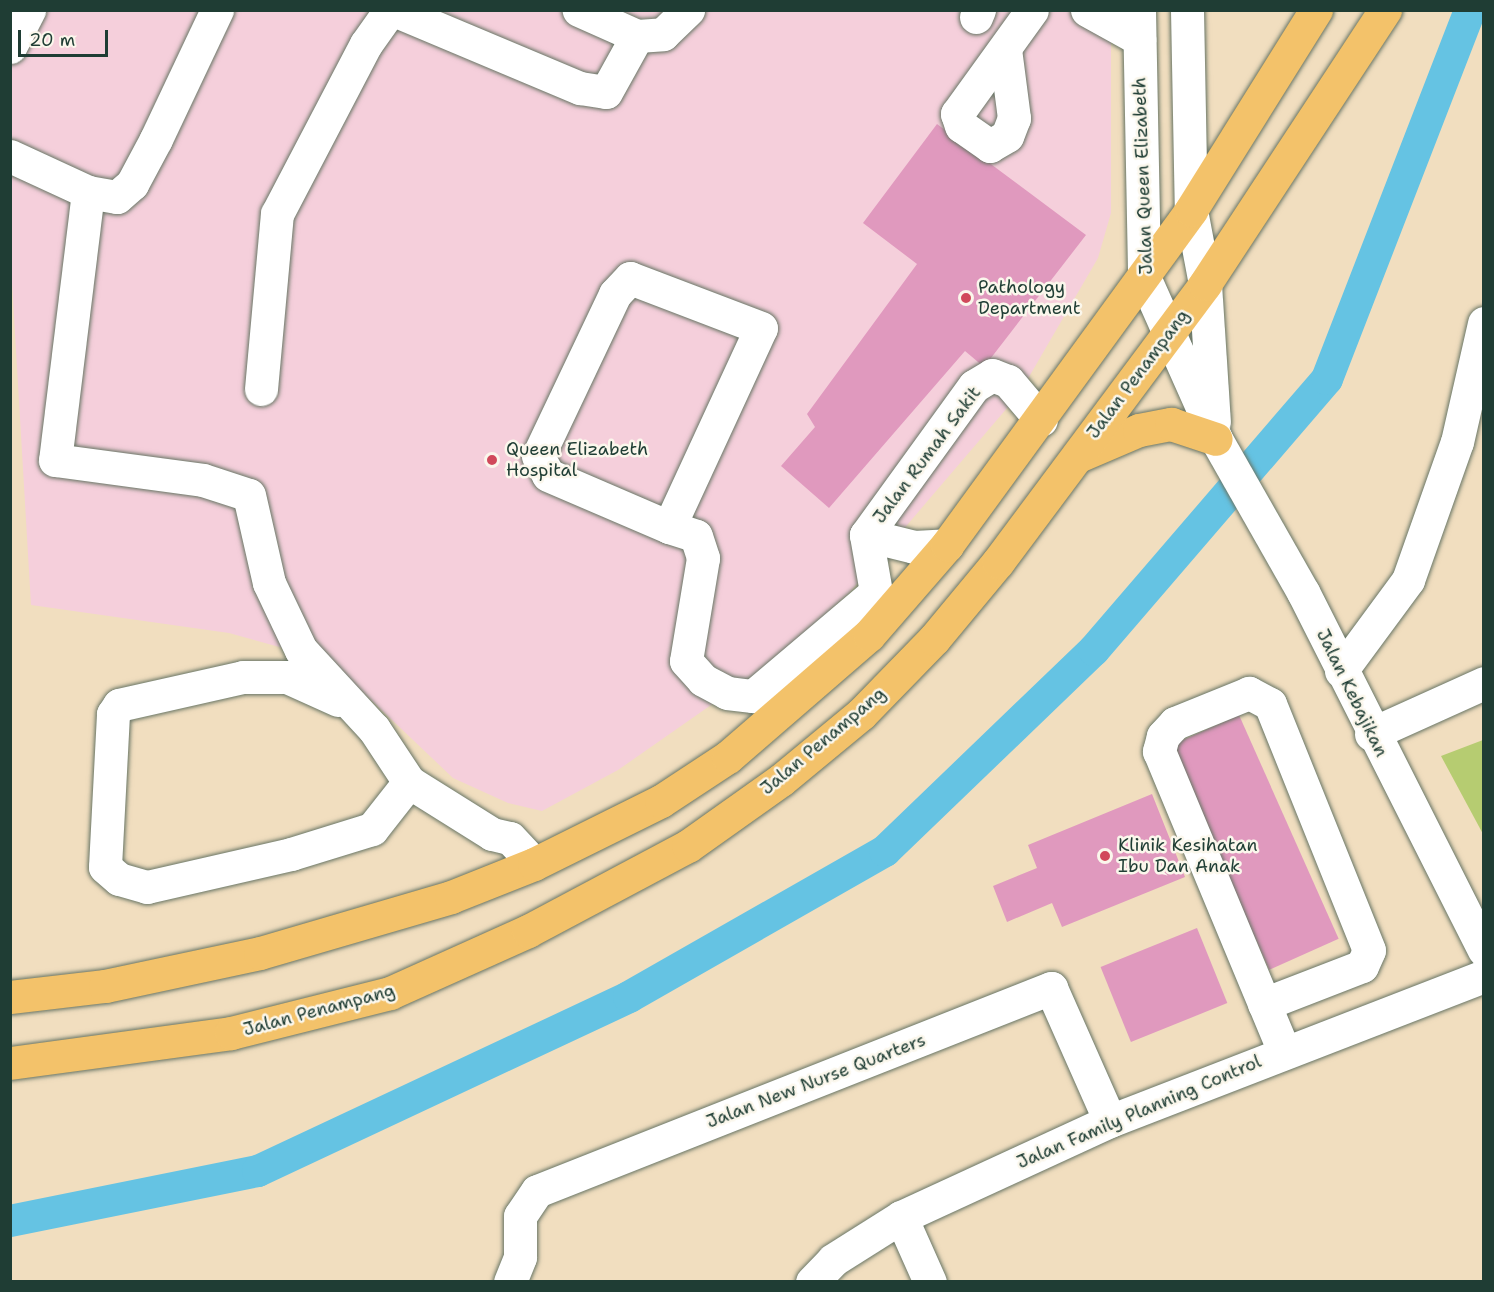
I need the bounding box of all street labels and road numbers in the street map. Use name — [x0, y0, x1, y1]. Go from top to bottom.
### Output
street label: Jalan Queen Elizabeth — [1129, 77, 1157, 275]
street label: Jalan Penampang — [1082, 305, 1194, 443]
street label: Jalan Rumah Sakit — [869, 382, 985, 528]
street label: Jalan Kebajikan — [1312, 626, 1392, 760]
street label: Jalan Penampang — [756, 683, 890, 799]
street label: Jalan Penampang — [241, 979, 397, 1041]
street label: Jalan New Nurse Quarters — [703, 1029, 929, 1133]
street label: Jalan Family Planning Control — [1014, 1051, 1264, 1173]

